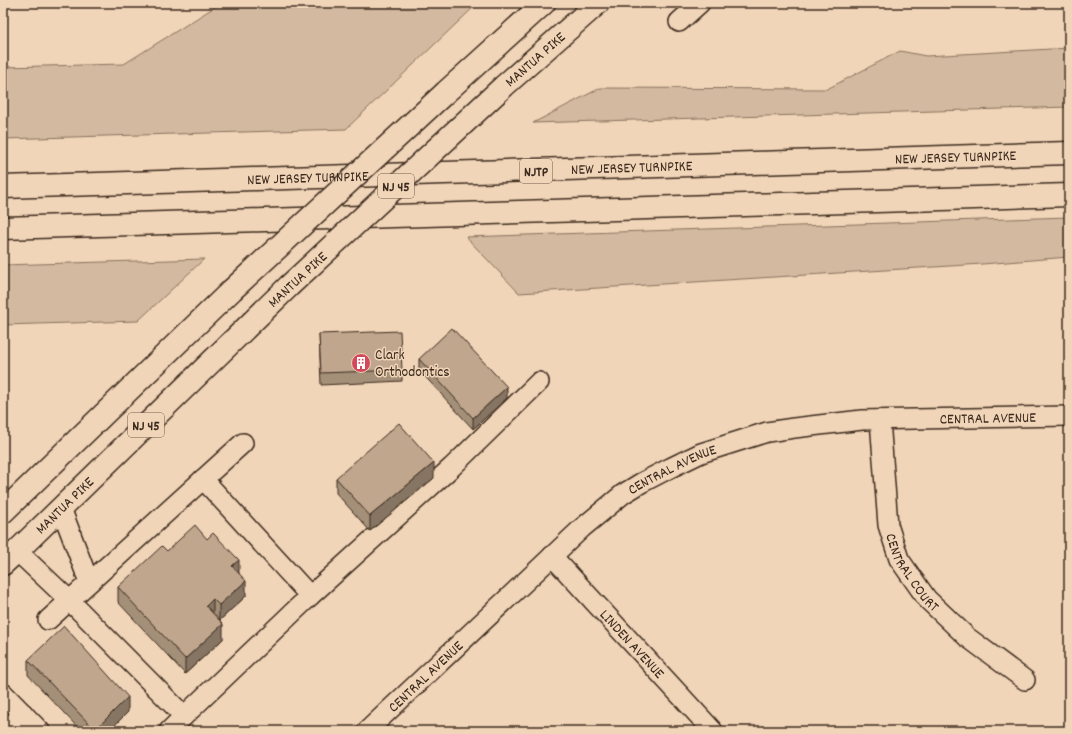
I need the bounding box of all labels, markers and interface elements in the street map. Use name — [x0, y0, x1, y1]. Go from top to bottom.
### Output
street label: MANTUA PIKE — [501, 27, 571, 93]
street label: NEW JERSEY TURNPIKE — [895, 146, 1017, 172]
street label: NEW JERSEY TURNPIKE — [571, 156, 693, 182]
road number: NJTP — [520, 159, 552, 183]
street label: NEW JERSEY TURNPIKE — [247, 166, 369, 192]
road number: NJ 45 — [378, 174, 414, 198]
street label: MANTUA PIKE — [264, 247, 333, 314]
place label: Clark Orthodontics — [375, 345, 450, 384]
building icon: Clark Orthodontics — [350, 352, 372, 374]
street label: CENTRAL AVENUE — [939, 408, 1036, 431]
road number: NJ 45 — [128, 413, 164, 437]
street label: CENTRAL AVENUE — [624, 440, 720, 502]
street label: MANTUA PIKE — [31, 472, 100, 540]
street label: CENTRAL COURT — [878, 531, 943, 618]
street label: LINDEN AVENUE — [593, 605, 669, 685]
street label: CENTRAL AVENUE — [384, 636, 469, 719]

